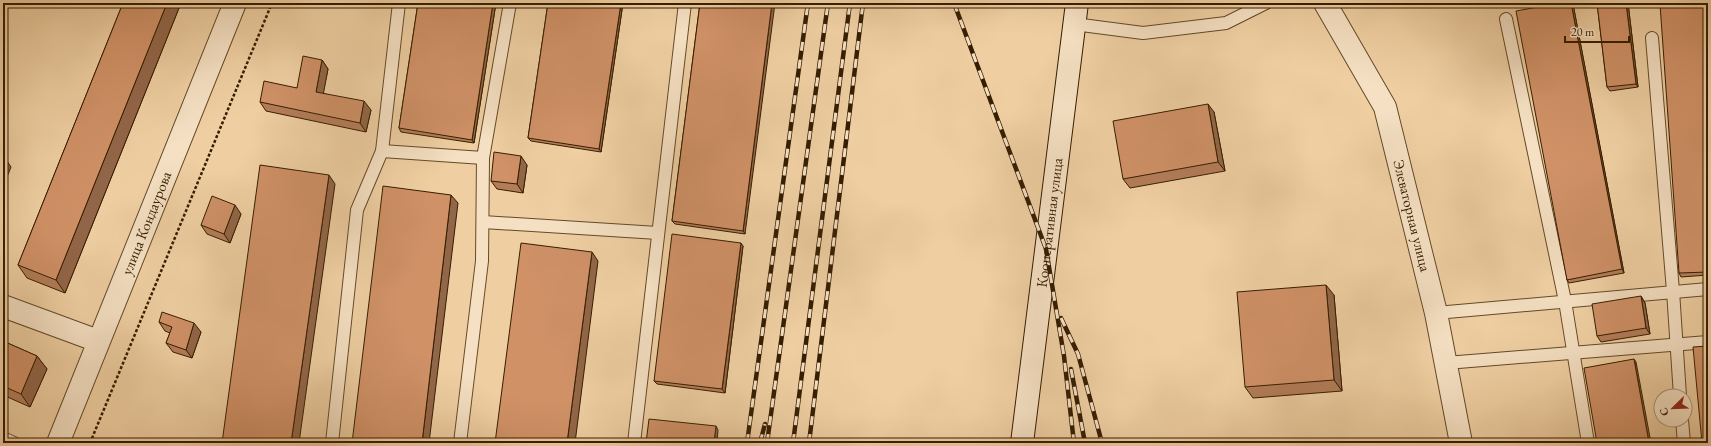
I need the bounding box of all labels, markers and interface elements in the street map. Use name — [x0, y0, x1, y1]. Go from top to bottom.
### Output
scale bar — [1565, 18, 1629, 44]
text: 20 m — [1571, 24, 1595, 40]
street label: Кооперативная улица — [1032, 157, 1067, 289]
street label: Элеваторная улица — [1389, 158, 1435, 274]
street label: улица Кондаурова — [117, 168, 175, 277]
north arrow — [1653, 388, 1693, 428]
text: С — [1656, 405, 1672, 418]

